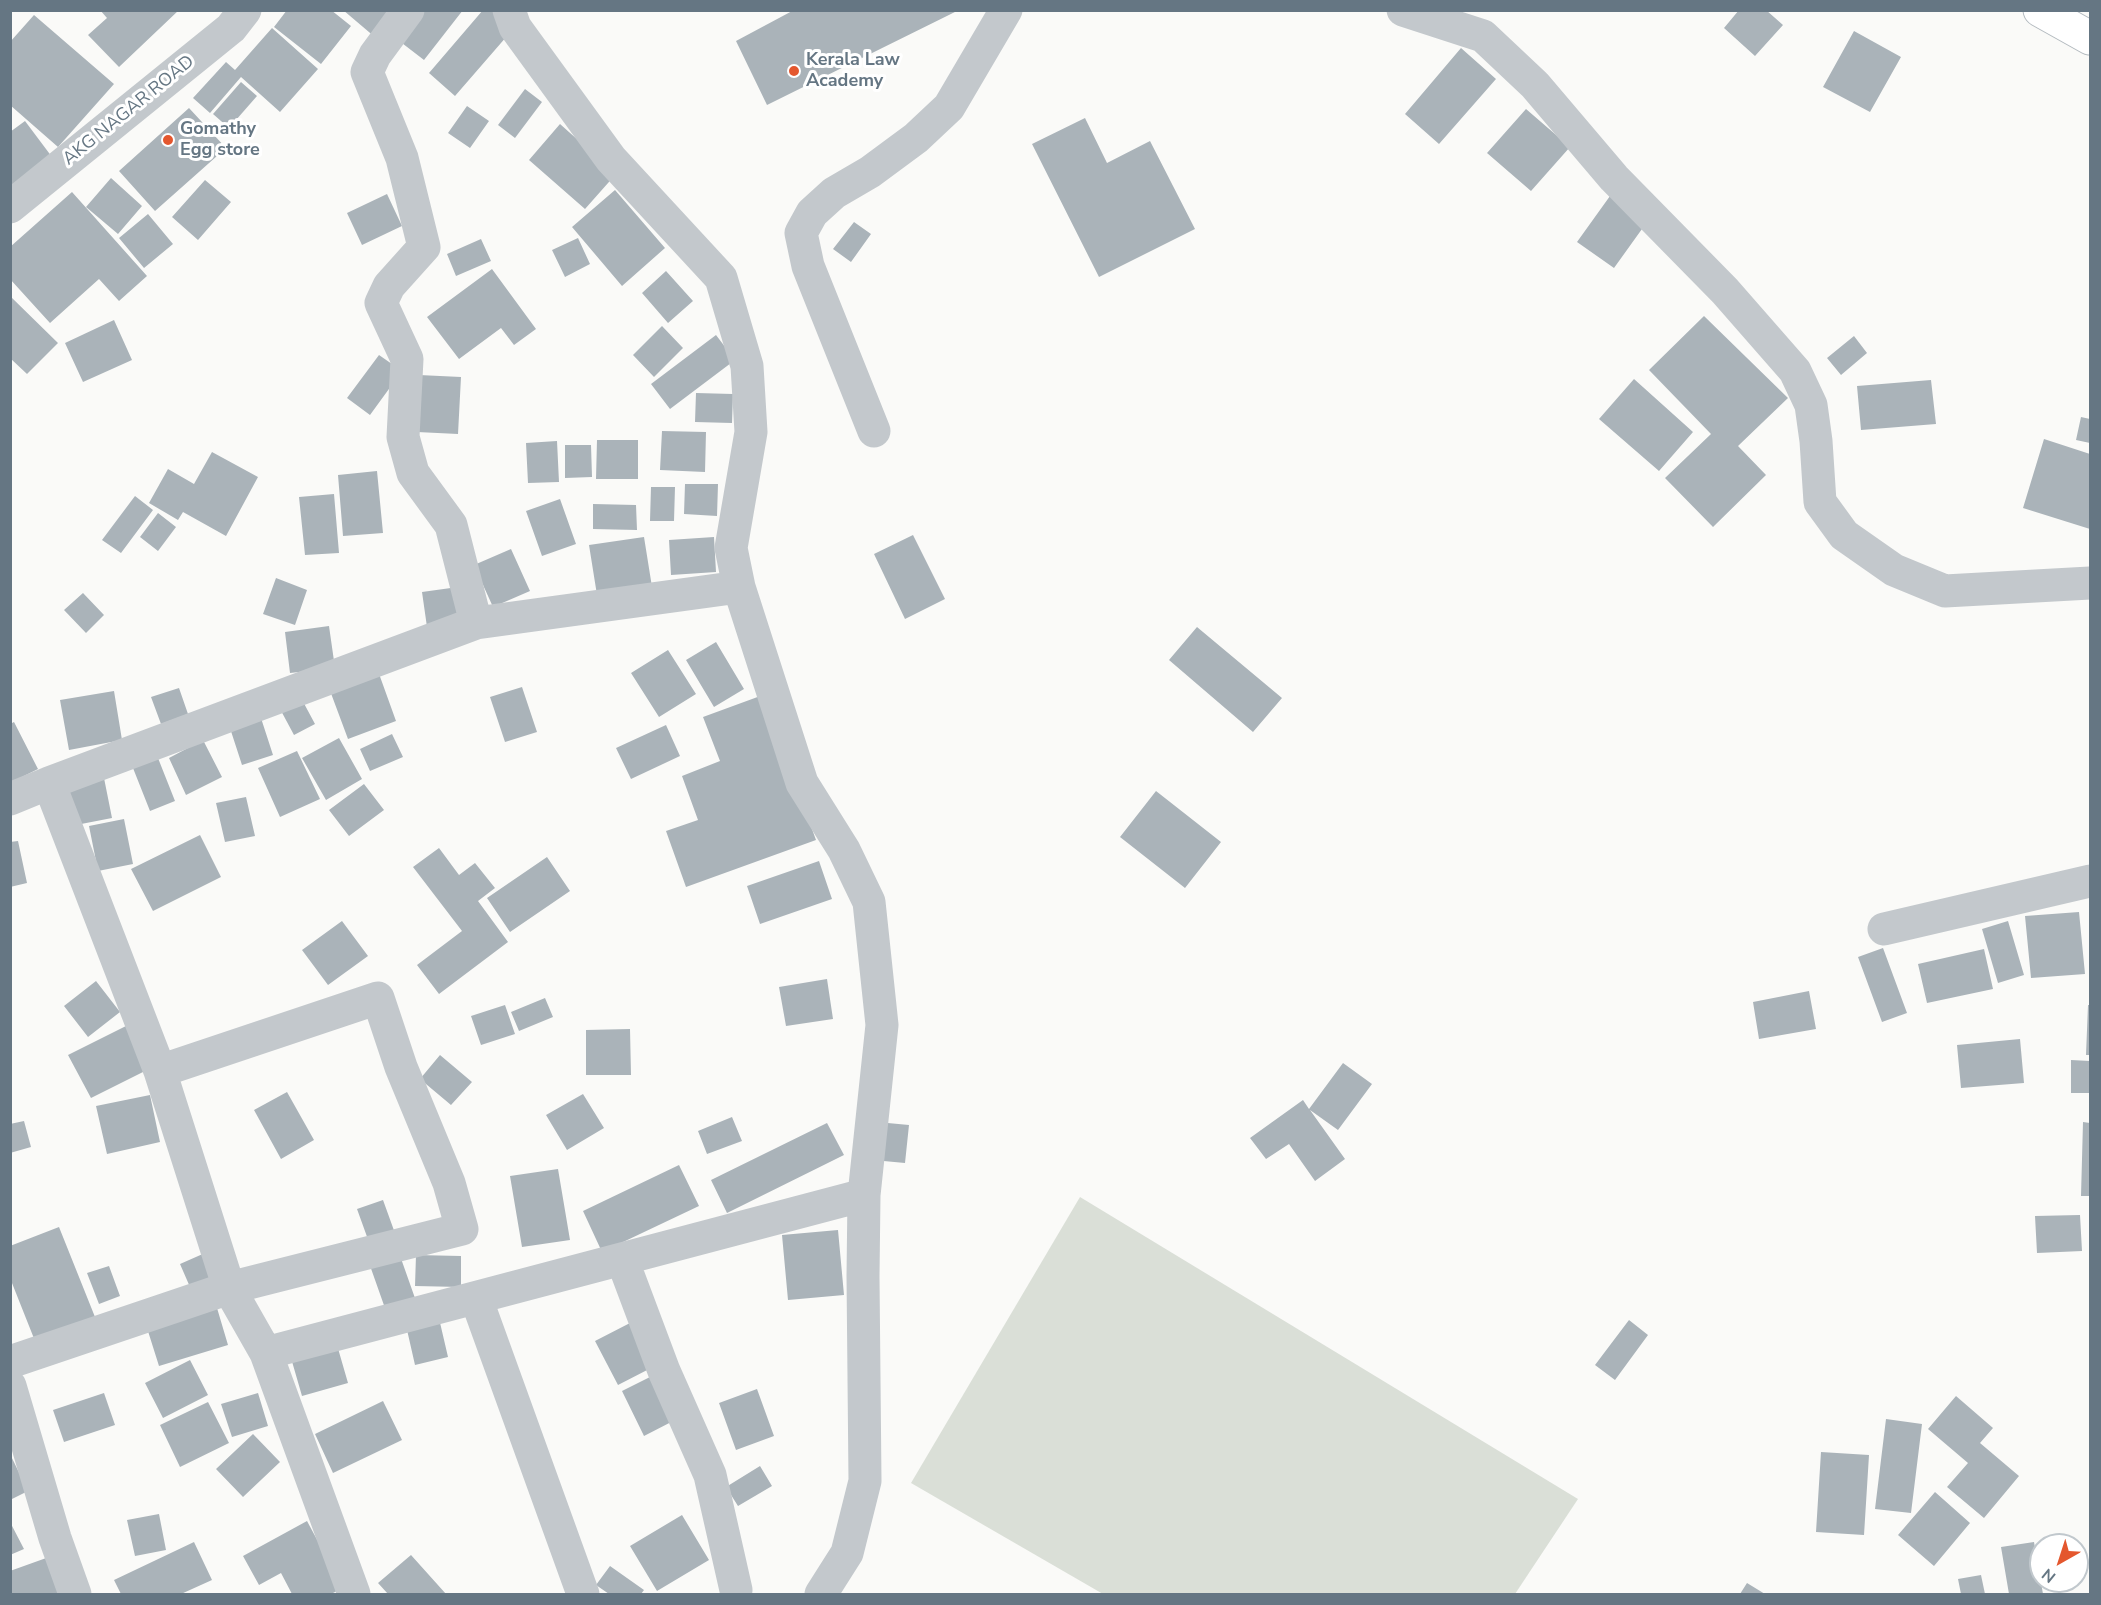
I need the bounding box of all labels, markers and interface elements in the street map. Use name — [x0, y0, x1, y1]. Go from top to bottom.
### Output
place label: Kerala Law Academy — [806, 50, 900, 92]
street label: AKG NAGAR ROAD — [59, 51, 199, 171]
marker: Kerala Law Academy — [787, 64, 801, 78]
place label: Gomathy Egg store — [180, 119, 260, 162]
marker: Gomathy Egg store — [161, 133, 175, 147]
north arrow — [2029, 1533, 2089, 1593]
text: N — [2037, 1563, 2061, 1588]

